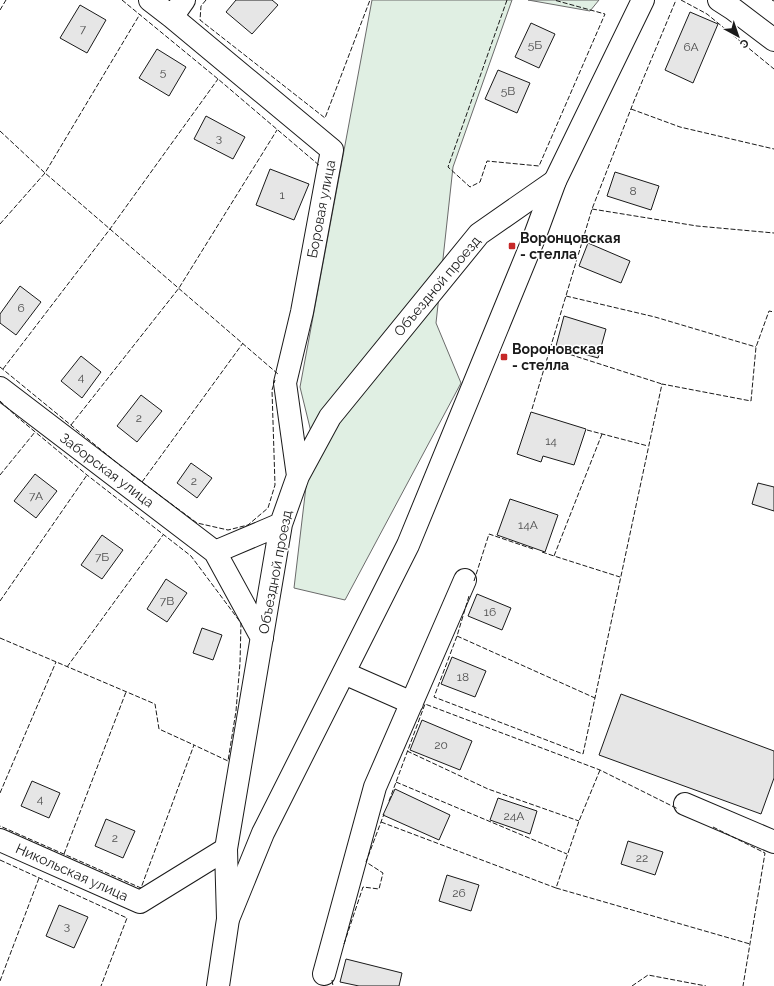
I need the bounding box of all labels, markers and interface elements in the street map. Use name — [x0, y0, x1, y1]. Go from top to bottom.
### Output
north arrow — [718, 16, 758, 56]
house number: 7 — [80, 22, 87, 36]
text: С — [737, 36, 751, 51]
house number: 5Б — [528, 38, 542, 52]
house number: 6А — [683, 40, 699, 54]
house number: 5 — [160, 65, 167, 79]
house number: 5В — [501, 84, 515, 98]
house number: 3 — [216, 131, 222, 145]
street label: Боровая улица — [304, 159, 338, 259]
house number: 8 — [629, 184, 637, 198]
house number: 1 — [279, 188, 285, 202]
place label: Воронцовская - стелла — [520, 230, 621, 262]
street label: Объездной проезд — [390, 233, 484, 339]
marker: Воронцовская - стелла — [507, 241, 517, 251]
house number: 6 — [17, 301, 25, 315]
place label: Вороновская - стелла — [512, 341, 604, 373]
marker: Вороновская - стелла — [499, 352, 509, 362]
house number: 4 — [78, 370, 85, 384]
house number: 2 — [136, 411, 142, 425]
street label: Заборская улица — [57, 430, 157, 510]
house number: 14 — [545, 434, 557, 448]
house number: 2 — [191, 474, 197, 488]
house number: 7А — [29, 489, 43, 503]
street label: Объездной проезд — [255, 509, 295, 635]
house number: 14А — [518, 518, 538, 532]
house number: 7Б — [95, 550, 109, 564]
house number: 7В — [160, 594, 174, 608]
house number: 16 — [484, 605, 496, 619]
house number: 18 — [457, 670, 469, 684]
house number: 20 — [434, 738, 448, 752]
house number: 4 — [37, 792, 44, 806]
house number: 24А — [504, 809, 524, 823]
house number: 2 — [112, 831, 118, 845]
street label: Никольская улица — [13, 840, 131, 904]
house number: 22 — [636, 851, 648, 865]
house number: 26 — [452, 886, 466, 900]
house number: 3 — [64, 919, 70, 933]

